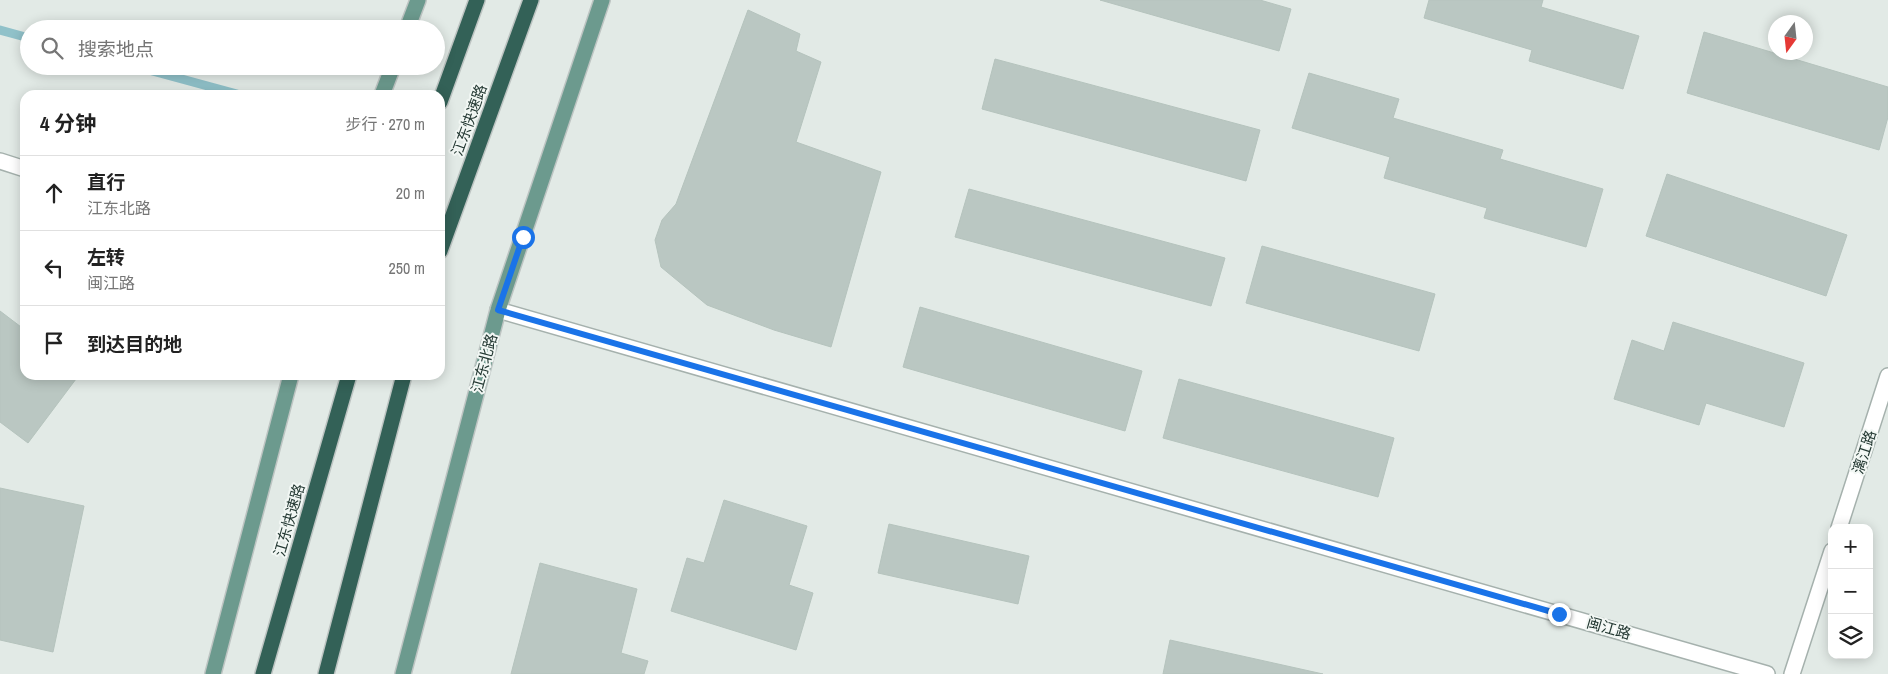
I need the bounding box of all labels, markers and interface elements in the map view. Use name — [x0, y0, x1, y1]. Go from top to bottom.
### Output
north arrow — [1768, 15, 1813, 60]
search box — [20, 20, 445, 75]
icon: search — [38, 34, 66, 62]
text: 搜索地点 — [78, 36, 154, 62]
street label: 江东快速路 — [446, 81, 492, 159]
text: 4 分钟 — [40, 109, 96, 138]
text: 步行 · 270 m — [346, 113, 425, 135]
text: 直行 — [87, 169, 125, 195]
icon: ahead — [40, 179, 68, 207]
text: 20 m — [396, 182, 425, 204]
text: 江东北路 — [87, 197, 151, 219]
route start — [512, 226, 535, 249]
text: 左转 — [87, 244, 125, 270]
icon: left — [40, 254, 68, 282]
text: 250 m — [389, 257, 425, 279]
text: 闽江路 — [87, 272, 135, 294]
icon: arrive — [40, 329, 68, 357]
text: 到达目的地 — [87, 331, 182, 357]
street label: 江东北路 — [466, 331, 502, 395]
street label: 漓江路 — [1847, 427, 1881, 477]
street label: 江东快速路 — [269, 481, 309, 559]
map controls — [1828, 524, 1873, 659]
button: + — [1828, 524, 1873, 569]
button: − — [1828, 569, 1873, 614]
route end — [1548, 603, 1571, 626]
street label: 闽江路 — [1584, 612, 1634, 644]
button: layers — [1828, 614, 1873, 659]

